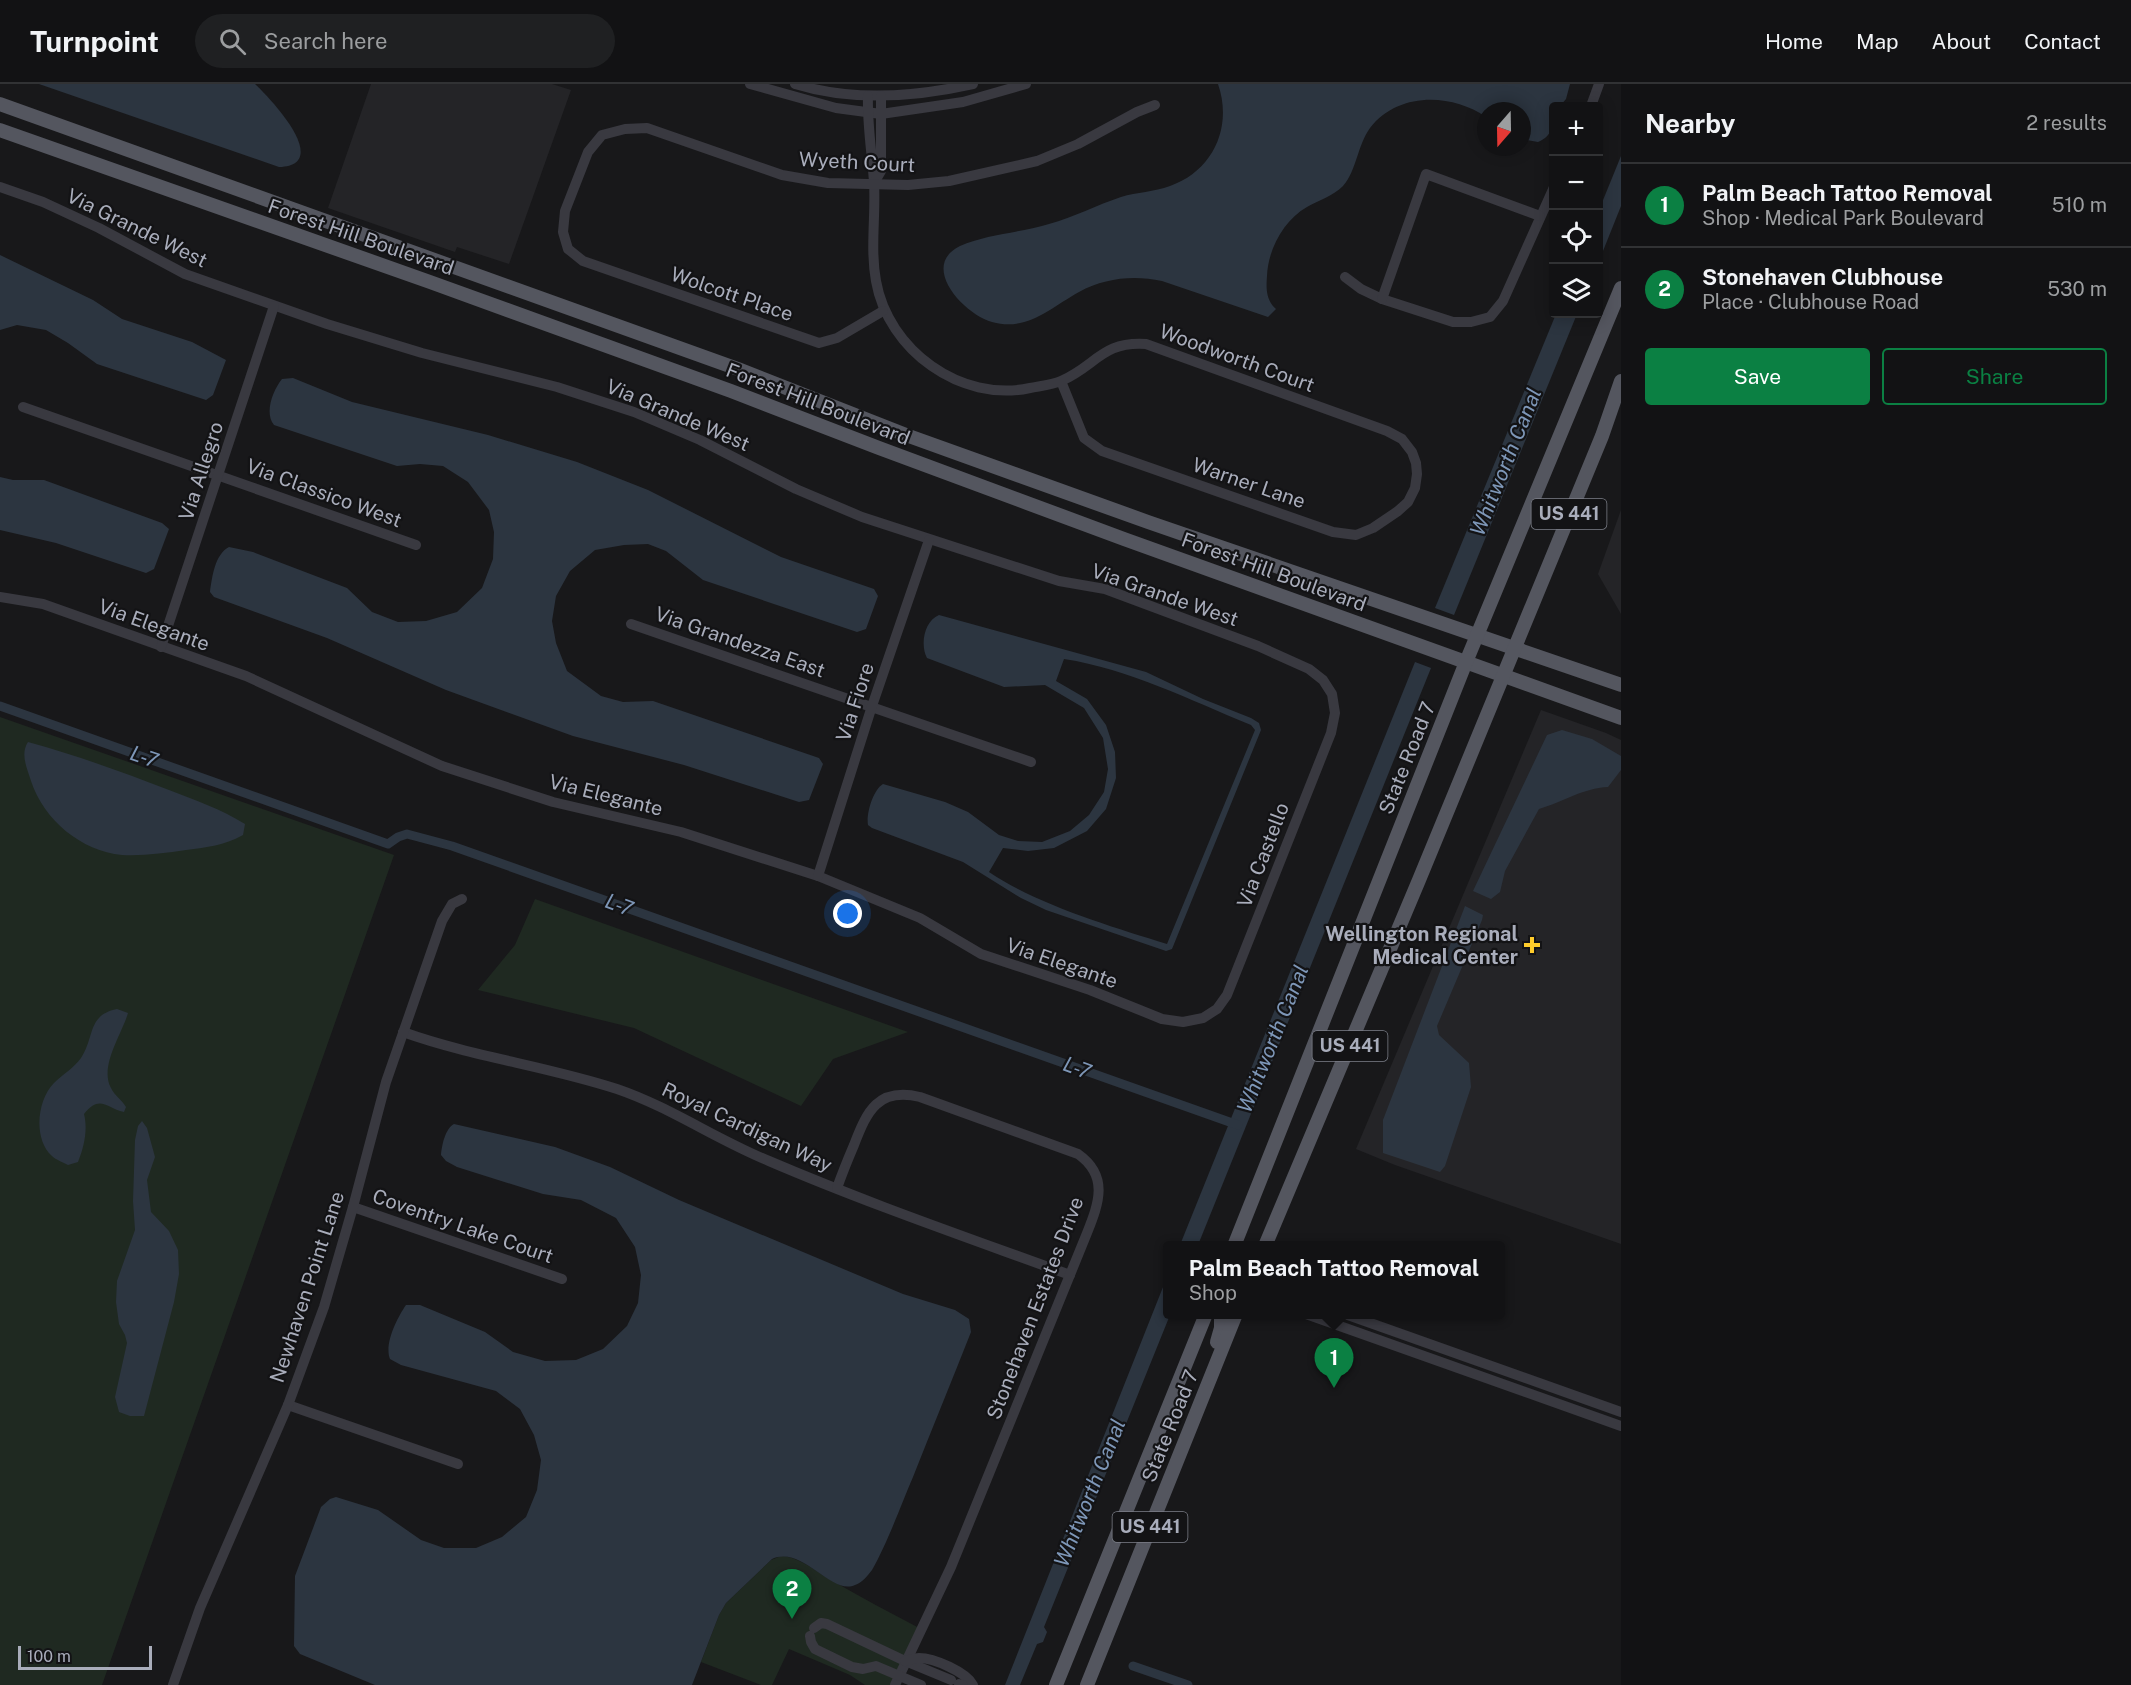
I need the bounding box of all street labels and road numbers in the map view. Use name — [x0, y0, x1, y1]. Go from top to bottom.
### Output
street label: Wyeth Court — [798, 147, 916, 177]
street label: Via Grande West — [63, 184, 211, 272]
street label: Forest Hill Boulevard — [265, 194, 457, 280]
street label: Wolcott Place — [668, 262, 796, 326]
street label: Woodworth Court — [1156, 319, 1318, 397]
street label: Forest Hill Boulevard — [723, 358, 913, 450]
street label: Via Grande West — [603, 374, 753, 456]
street label: Via Allegro — [174, 419, 228, 523]
street label: Warner Lane — [1189, 452, 1309, 514]
street label: Via Classico West — [243, 454, 405, 532]
road number: US 441 — [1532, 499, 1606, 529]
street label: Forest Hill Boulevard — [1178, 527, 1370, 617]
street label: Via Grande West — [1088, 559, 1242, 631]
street label: Via Elegante — [95, 594, 213, 656]
street label: Via Grandezza East — [652, 602, 828, 682]
street label: Via Fiore — [831, 660, 879, 744]
street label: State Road 7 — [1374, 698, 1440, 818]
street label: Via Elegante — [547, 769, 665, 821]
street label: Via Castello — [1232, 799, 1294, 911]
street label: Via Elegante — [1003, 933, 1121, 993]
road number: US 441 — [1312, 1031, 1388, 1061]
street label: Royal Cardigan Way — [658, 1077, 836, 1177]
street label: Coventry Lake Court — [369, 1184, 557, 1268]
street label: Newhaven Point Lane — [265, 1188, 349, 1386]
street label: Stonehaven Estates Drive — [981, 1193, 1089, 1423]
street label: State Road 7 — [1137, 1366, 1203, 1486]
road number: US 441 — [1112, 1512, 1188, 1542]

